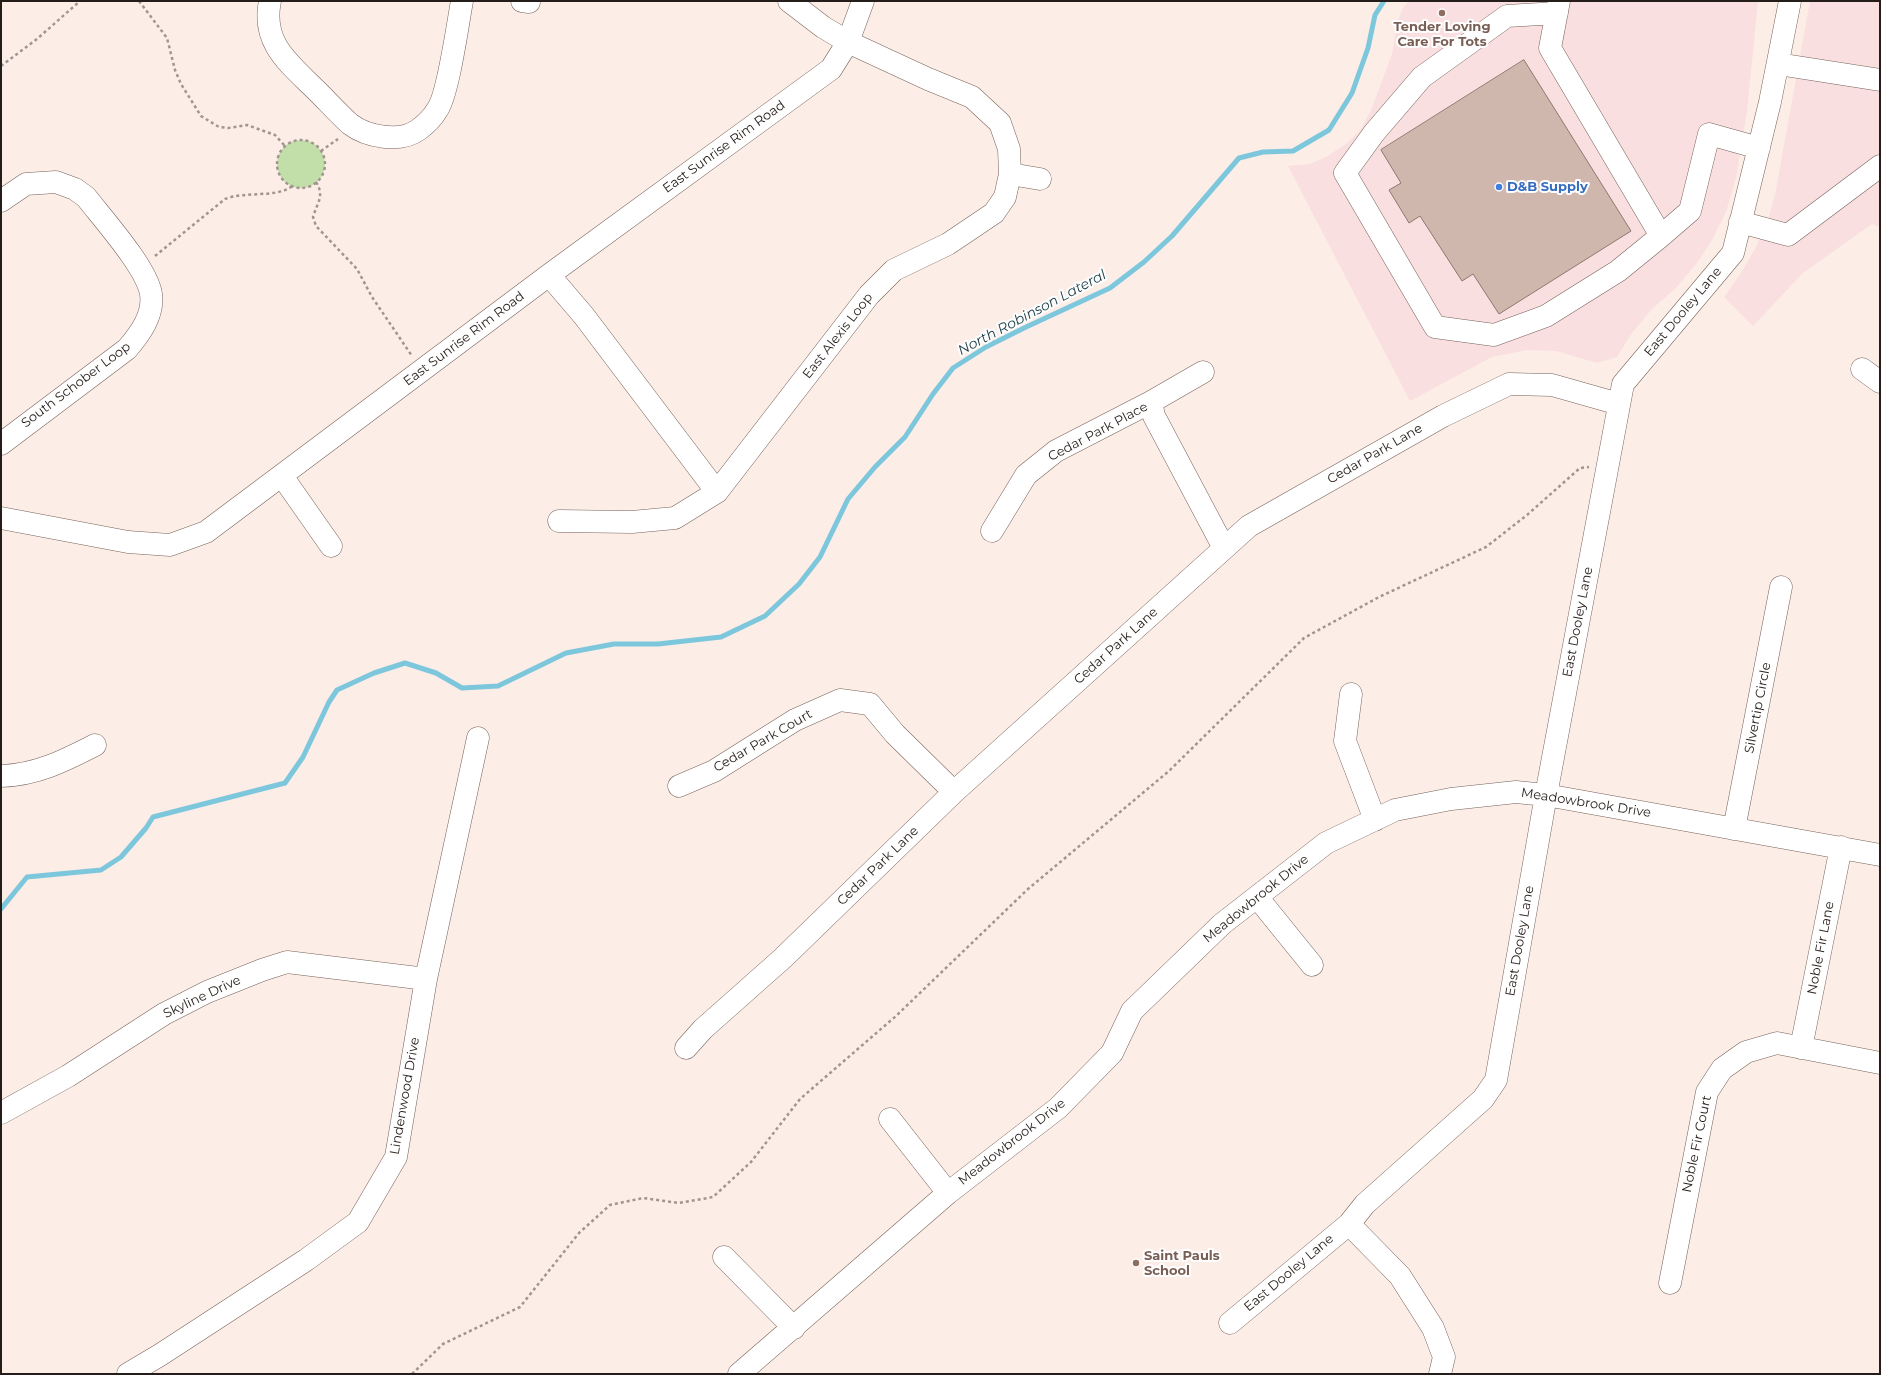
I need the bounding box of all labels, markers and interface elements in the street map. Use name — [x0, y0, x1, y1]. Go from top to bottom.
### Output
marker: Tender Loving Care For Tots — [1437, 8, 1447, 18]
place label: Tender Loving Care For Tots — [1394, 19, 1490, 50]
street label: East Sunrise Rim Road — [660, 97, 788, 197]
place label: D&B Supply — [1507, 179, 1588, 195]
marker: D&B Supply — [1494, 182, 1504, 192]
street label: East Dooley Lane — [1641, 264, 1725, 360]
water label: North Robinson Lateral — [955, 267, 1109, 359]
street label: East Sunrise Rim Road — [401, 289, 527, 389]
street label: East Alexis Loop — [800, 290, 876, 382]
street label: South Schober Loop — [18, 339, 134, 431]
street label: Cedar Park Place — [1046, 399, 1150, 465]
street label: Cedar Park Lane — [1325, 421, 1425, 487]
street label: East Dooley Lane — [1560, 566, 1596, 678]
street label: Cedar Park Lane — [1071, 604, 1161, 688]
street label: Silvertip Circle — [1742, 661, 1774, 755]
street label: Cedar Park Court — [711, 706, 815, 776]
street label: Meadowbrook Drive — [1520, 785, 1652, 821]
street label: Cedar Park Lane — [834, 823, 922, 909]
street label: Meadowbrook Drive — [1200, 852, 1312, 946]
street label: East Dooley Lane — [1503, 884, 1537, 998]
street label: Noble Fir Lane — [1804, 900, 1838, 996]
street label: Skyline Drive — [161, 972, 243, 1022]
street label: Lindenwood Drive — [387, 1036, 423, 1156]
street label: Noble Fir Court — [1679, 1094, 1715, 1194]
street label: Meadowbrook Drive — [955, 1095, 1069, 1189]
street label: East Dooley Lane — [1241, 1231, 1337, 1315]
place label: Saint Pauls School — [1144, 1248, 1220, 1279]
marker: Saint Pauls School — [1131, 1258, 1141, 1268]

